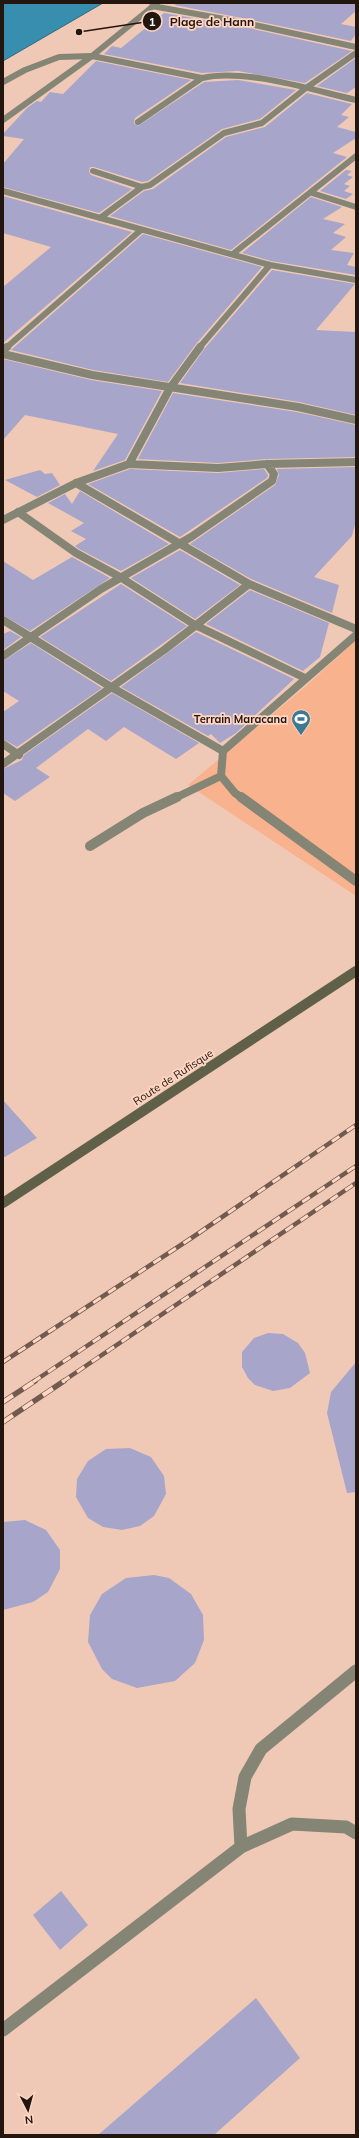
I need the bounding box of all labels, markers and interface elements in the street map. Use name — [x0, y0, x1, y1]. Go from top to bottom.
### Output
callout: Plage de Hann — [142, 9, 262, 33]
text: 1 — [148, 14, 156, 29]
text: Plage de Hann — [170, 14, 254, 29]
sports icon: Terrain Maracana — [290, 708, 312, 736]
place label: Terrain Maracana — [194, 712, 287, 726]
street label: Route de Rufisque — [130, 1046, 216, 1108]
north arrow — [8, 2090, 48, 2130]
text: N — [24, 2113, 34, 2127]

